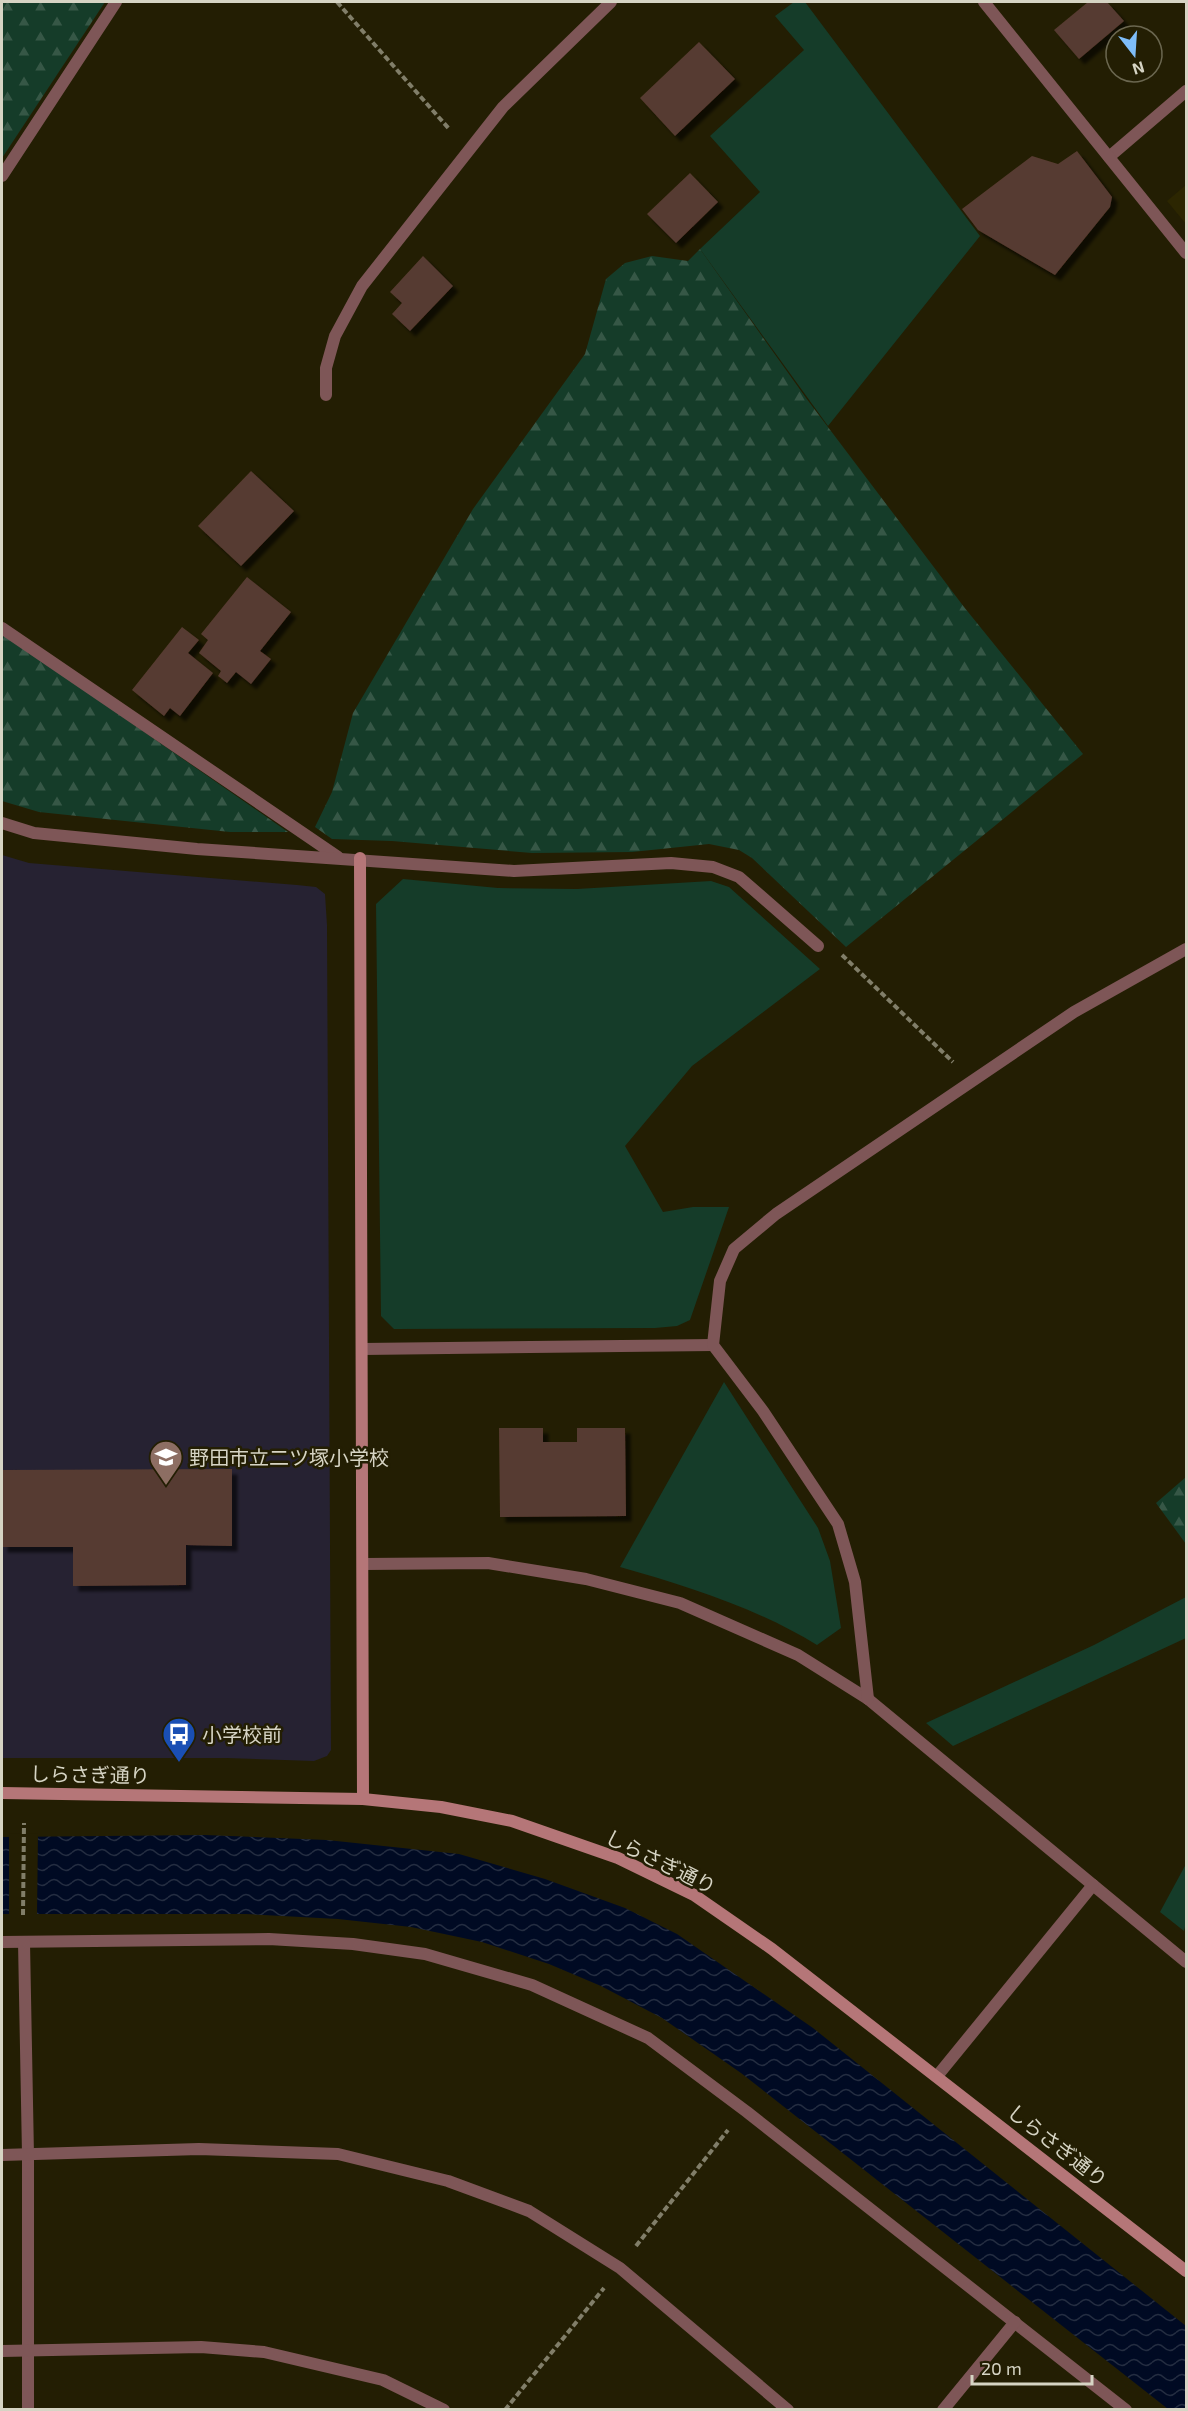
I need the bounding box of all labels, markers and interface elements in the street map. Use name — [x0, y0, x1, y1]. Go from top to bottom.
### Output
north arrow — [1104, 24, 1164, 84]
text: N — [1130, 58, 1147, 80]
school or university icon: 野田市立二ツ塚小学校 — [148, 1439, 184, 1486]
place label: 野田市立二ツ塚小学校 — [189, 1445, 389, 1469]
bus stop icon: 小学校前 — [161, 1716, 197, 1763]
place label: 小学校前 — [202, 1722, 282, 1746]
street label: しらさぎ通り — [30, 1761, 150, 1787]
street label: しらさぎ通り — [602, 1824, 720, 1898]
street label: しらさぎ通り — [1003, 2099, 1113, 2191]
scale bar — [972, 2348, 1092, 2386]
text: 20 m — [981, 2357, 1022, 2379]

